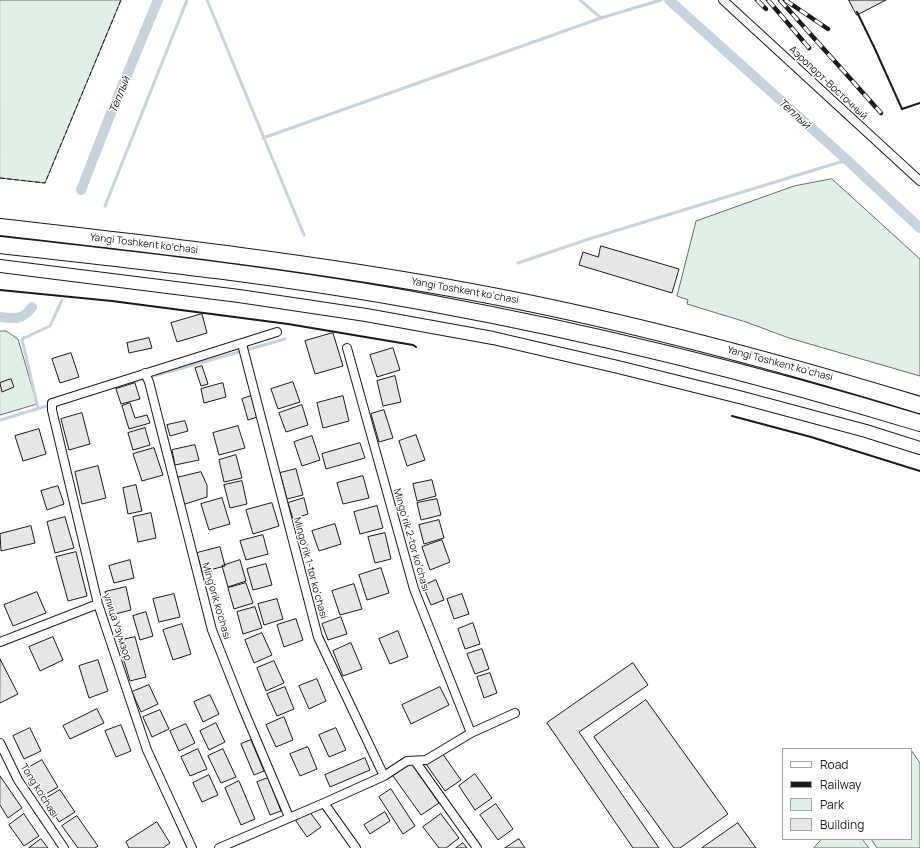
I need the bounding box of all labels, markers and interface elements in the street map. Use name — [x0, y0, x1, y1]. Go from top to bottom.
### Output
street label: Аэропорт-Восточный — [786, 44, 870, 122]
water label: Тёплый — [107, 75, 133, 115]
water label: Тёплый — [775, 96, 813, 132]
street label: Yangi Toshkent ko‘chasi — [89, 231, 199, 257]
street label: Yangi Toshkent ko‘chasi — [410, 276, 520, 306]
street label: Yangi Toshkent ko‘chasi — [726, 344, 834, 384]
street label: Mingo‘rik 2-tor ko‘chasi — [391, 487, 431, 593]
street label: Mingo‘rik 1-tor ko‘chasi — [291, 516, 329, 620]
street label: Ming'orik ko'chasi — [199, 561, 233, 641]
street label: улица Узумзор — [100, 592, 134, 662]
legend — [782, 748, 912, 840]
text: Road — [820, 756, 848, 773]
street label: Tong ko'chasi — [18, 762, 60, 820]
text: Railway — [820, 776, 861, 793]
text: Park — [820, 796, 844, 813]
text: Building — [820, 816, 864, 833]

